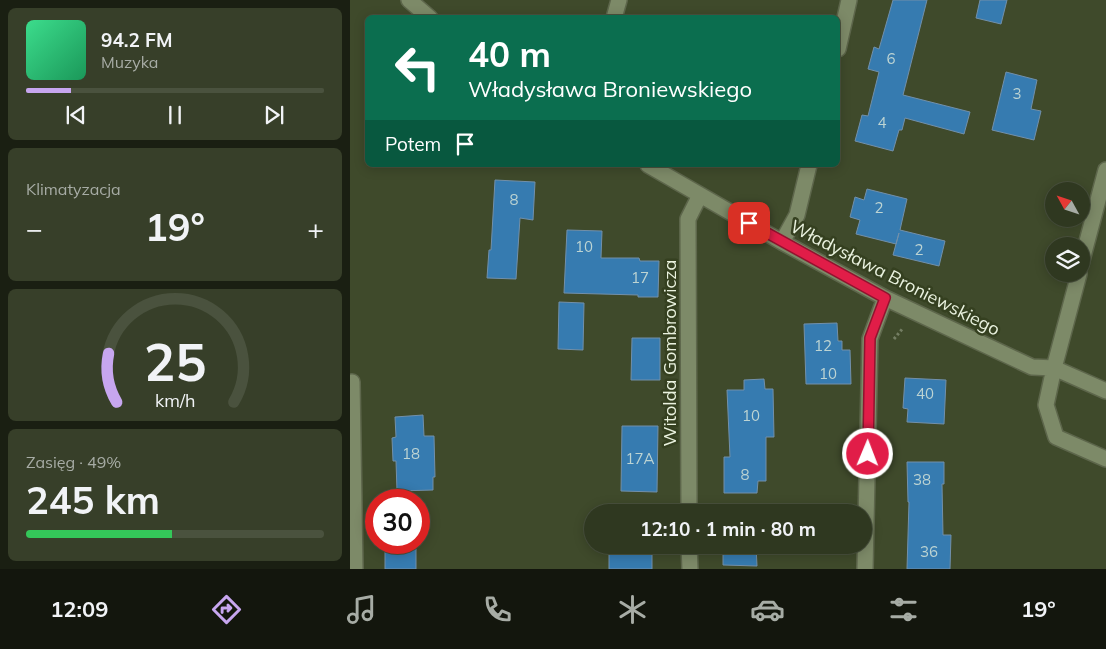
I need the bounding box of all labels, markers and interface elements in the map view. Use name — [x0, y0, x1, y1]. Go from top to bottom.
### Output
text: 94.2 FM — [101, 28, 173, 52]
text: 40 m — [468, 32, 551, 76]
icon: left — [385, 35, 450, 100]
house number: 6 — [886, 49, 896, 68]
text: Muzyka — [101, 52, 158, 72]
text: Władysława Broniewskiego — [468, 75, 752, 103]
house number: 3 — [1012, 84, 1022, 103]
icon: previous — [62, 101, 90, 129]
icon: pause — [161, 101, 189, 129]
icon: next — [260, 101, 288, 129]
house number: 4 — [877, 113, 887, 132]
icon: arrive — [451, 130, 479, 158]
text: Potem — [385, 132, 441, 156]
text: Klimatyzacja — [26, 179, 121, 199]
north arrow — [1045, 182, 1090, 228]
map controls — [1045, 182, 1090, 282]
house number: 8 — [509, 190, 519, 209]
house number: 2 — [874, 198, 884, 217]
pin — [728, 202, 770, 244]
text: 19° — [145, 203, 205, 251]
icon: arrive — [735, 209, 763, 237]
text: − — [26, 211, 43, 246]
text: + — [307, 211, 324, 246]
street label: Władysława Broniewskiego — [786, 215, 1004, 341]
house number: 10 — [575, 237, 593, 256]
button: layers — [1045, 237, 1090, 282]
house number: 2 — [914, 240, 924, 259]
street label: Witolda Gombrowicza — [658, 260, 681, 446]
house number: 17 — [631, 268, 649, 287]
text: 25 — [144, 329, 206, 394]
house number: 12 — [814, 336, 832, 355]
house number: 10 — [819, 364, 837, 383]
house number: 40 — [916, 384, 934, 403]
text: km/h — [155, 389, 195, 411]
house number: 10 — [742, 406, 760, 425]
position arrow — [841, 427, 893, 479]
house number: 18 — [402, 444, 420, 463]
house number: 17A — [625, 449, 655, 468]
text: Zasięg · 49% — [26, 452, 121, 472]
house number: 8 — [740, 465, 750, 484]
house number: 38 — [913, 470, 931, 489]
text: 245 km — [26, 476, 160, 524]
speed limit sign: 30 — [365, 489, 430, 554]
text: 12:10 · 1 min · 80 m — [640, 517, 816, 541]
house number: 36 — [920, 542, 938, 561]
icon: directions — [209, 592, 244, 627]
icon: music — [344, 592, 379, 627]
icon: phone — [480, 592, 515, 627]
icon: climate — [615, 592, 650, 627]
icon: car — [750, 592, 785, 627]
icon: filters — [886, 592, 921, 627]
text: 12:09 — [50, 595, 108, 623]
text: 19° — [1021, 595, 1056, 623]

